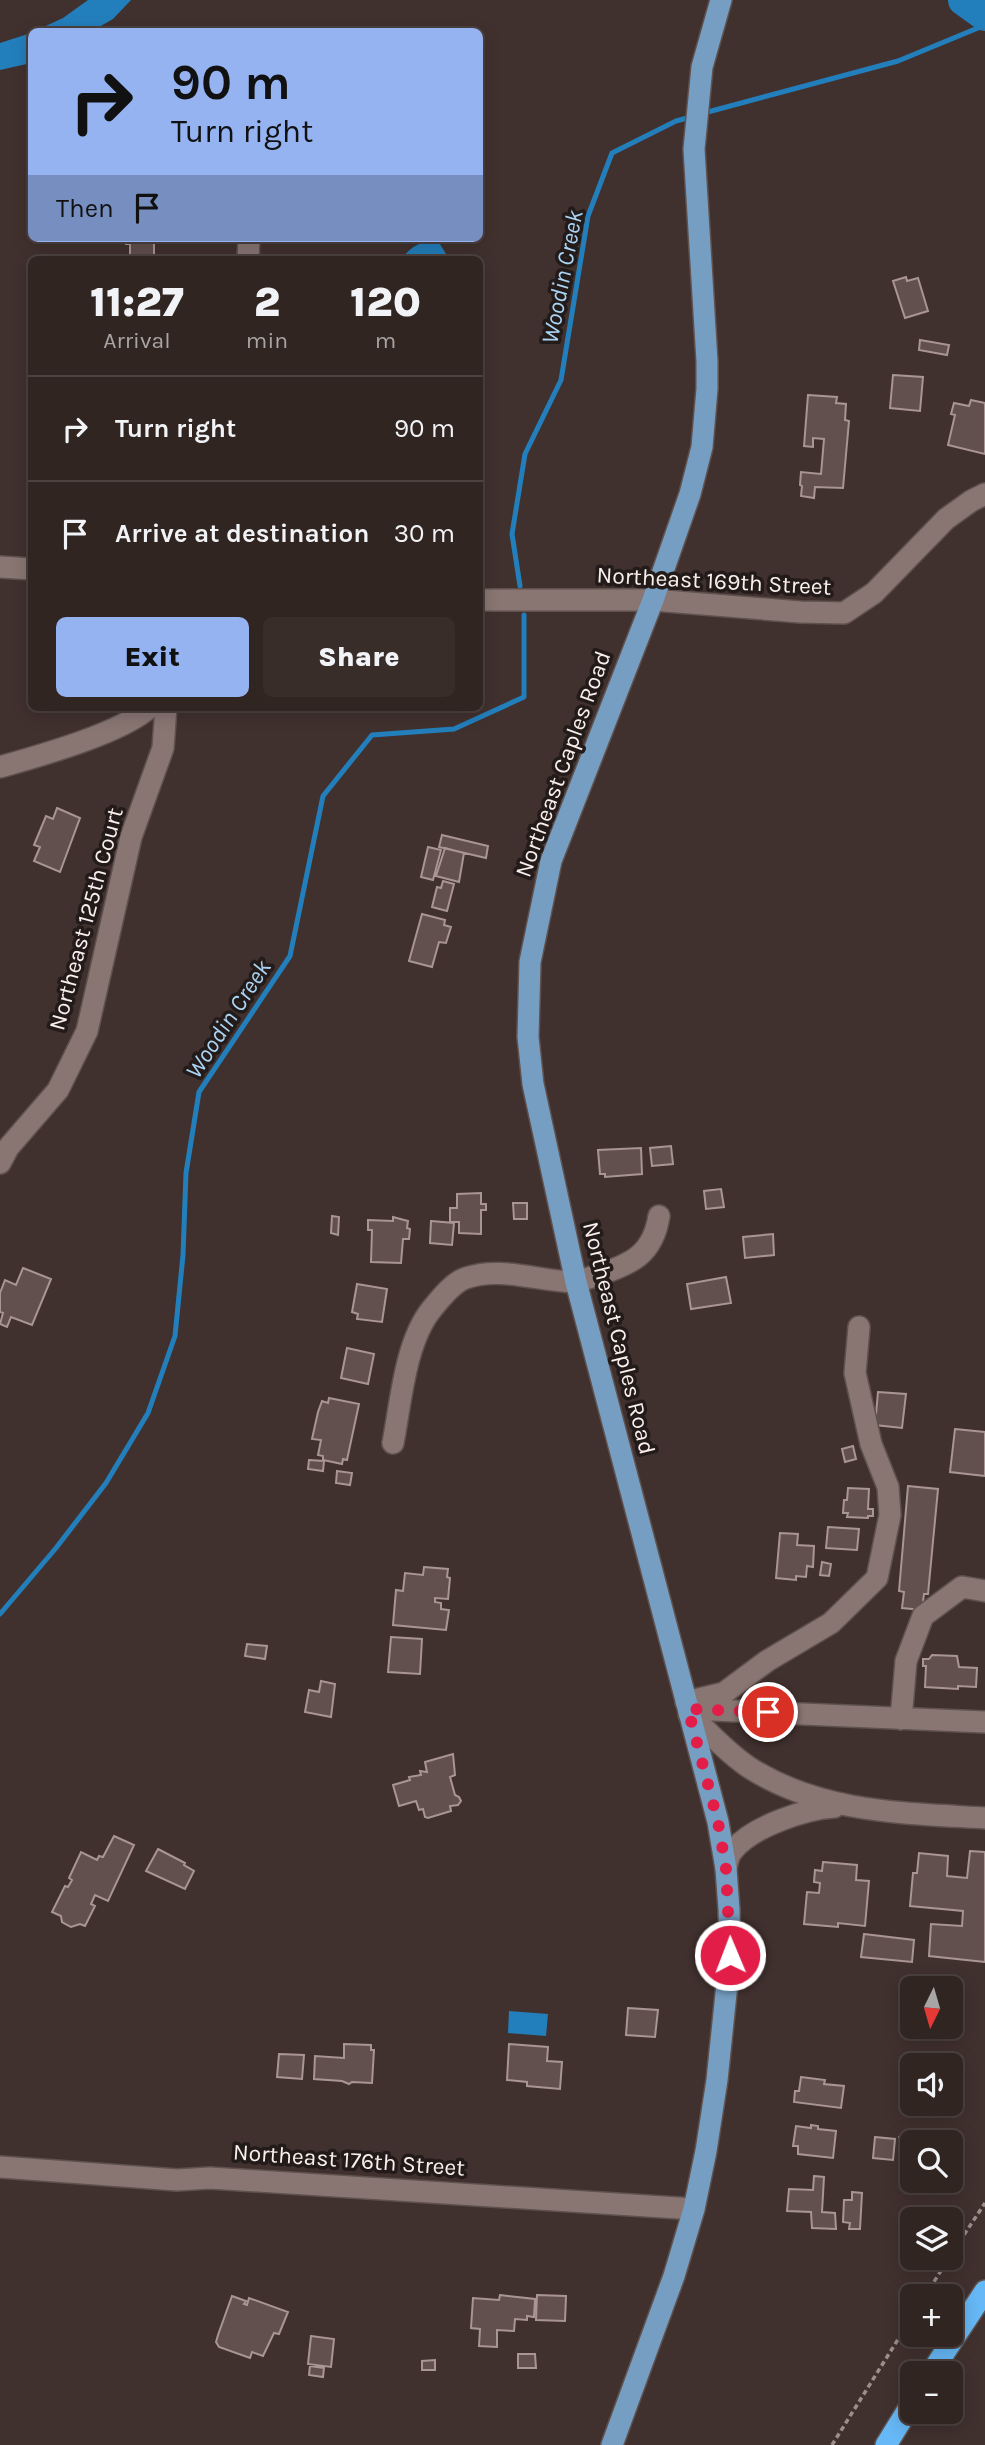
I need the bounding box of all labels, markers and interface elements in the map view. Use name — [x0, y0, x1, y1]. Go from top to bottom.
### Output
text: 90 m — [171, 54, 291, 111]
icon: right — [56, 56, 147, 147]
text: Turn right — [171, 113, 313, 150]
icon: arrive — [128, 189, 166, 227]
text: Then — [56, 193, 114, 224]
water label: Woodin Creek — [535, 207, 589, 346]
text: 11:27 — [90, 277, 184, 327]
text: 2 — [254, 277, 280, 327]
text: 120 — [350, 277, 421, 327]
text: Arrival — [103, 327, 171, 354]
text: min — [246, 327, 288, 354]
text: m — [375, 327, 396, 354]
icon: right — [56, 410, 94, 448]
text: Turn right — [115, 413, 236, 444]
text: 90 m — [394, 413, 455, 444]
icon: arrive — [56, 515, 94, 553]
text: Arrive at destination — [115, 518, 369, 549]
text: 30 m — [394, 518, 455, 549]
street label: Northeast 169th Street — [596, 561, 832, 601]
button: Exit — [56, 617, 249, 697]
button: Share — [263, 617, 455, 697]
street label: Northeast Caples Road — [509, 647, 617, 881]
street label: Northeast 125th Court — [43, 804, 129, 1033]
water label: Woodin Creek — [179, 954, 277, 1083]
street label: Northeast Caples Road — [577, 1219, 661, 1457]
pin — [738, 1682, 798, 1742]
icon: arrive — [749, 1693, 787, 1731]
position arrow — [693, 1918, 767, 1992]
north arrow — [900, 1976, 962, 2039]
map controls — [900, 1976, 963, 2424]
button: sound — [900, 2053, 963, 2116]
button: search — [900, 2130, 963, 2193]
street label: Northeast 176th Street — [232, 2138, 466, 2182]
button: layers — [900, 2207, 963, 2270]
button: + — [900, 2284, 963, 2347]
button: − — [900, 2361, 963, 2424]

